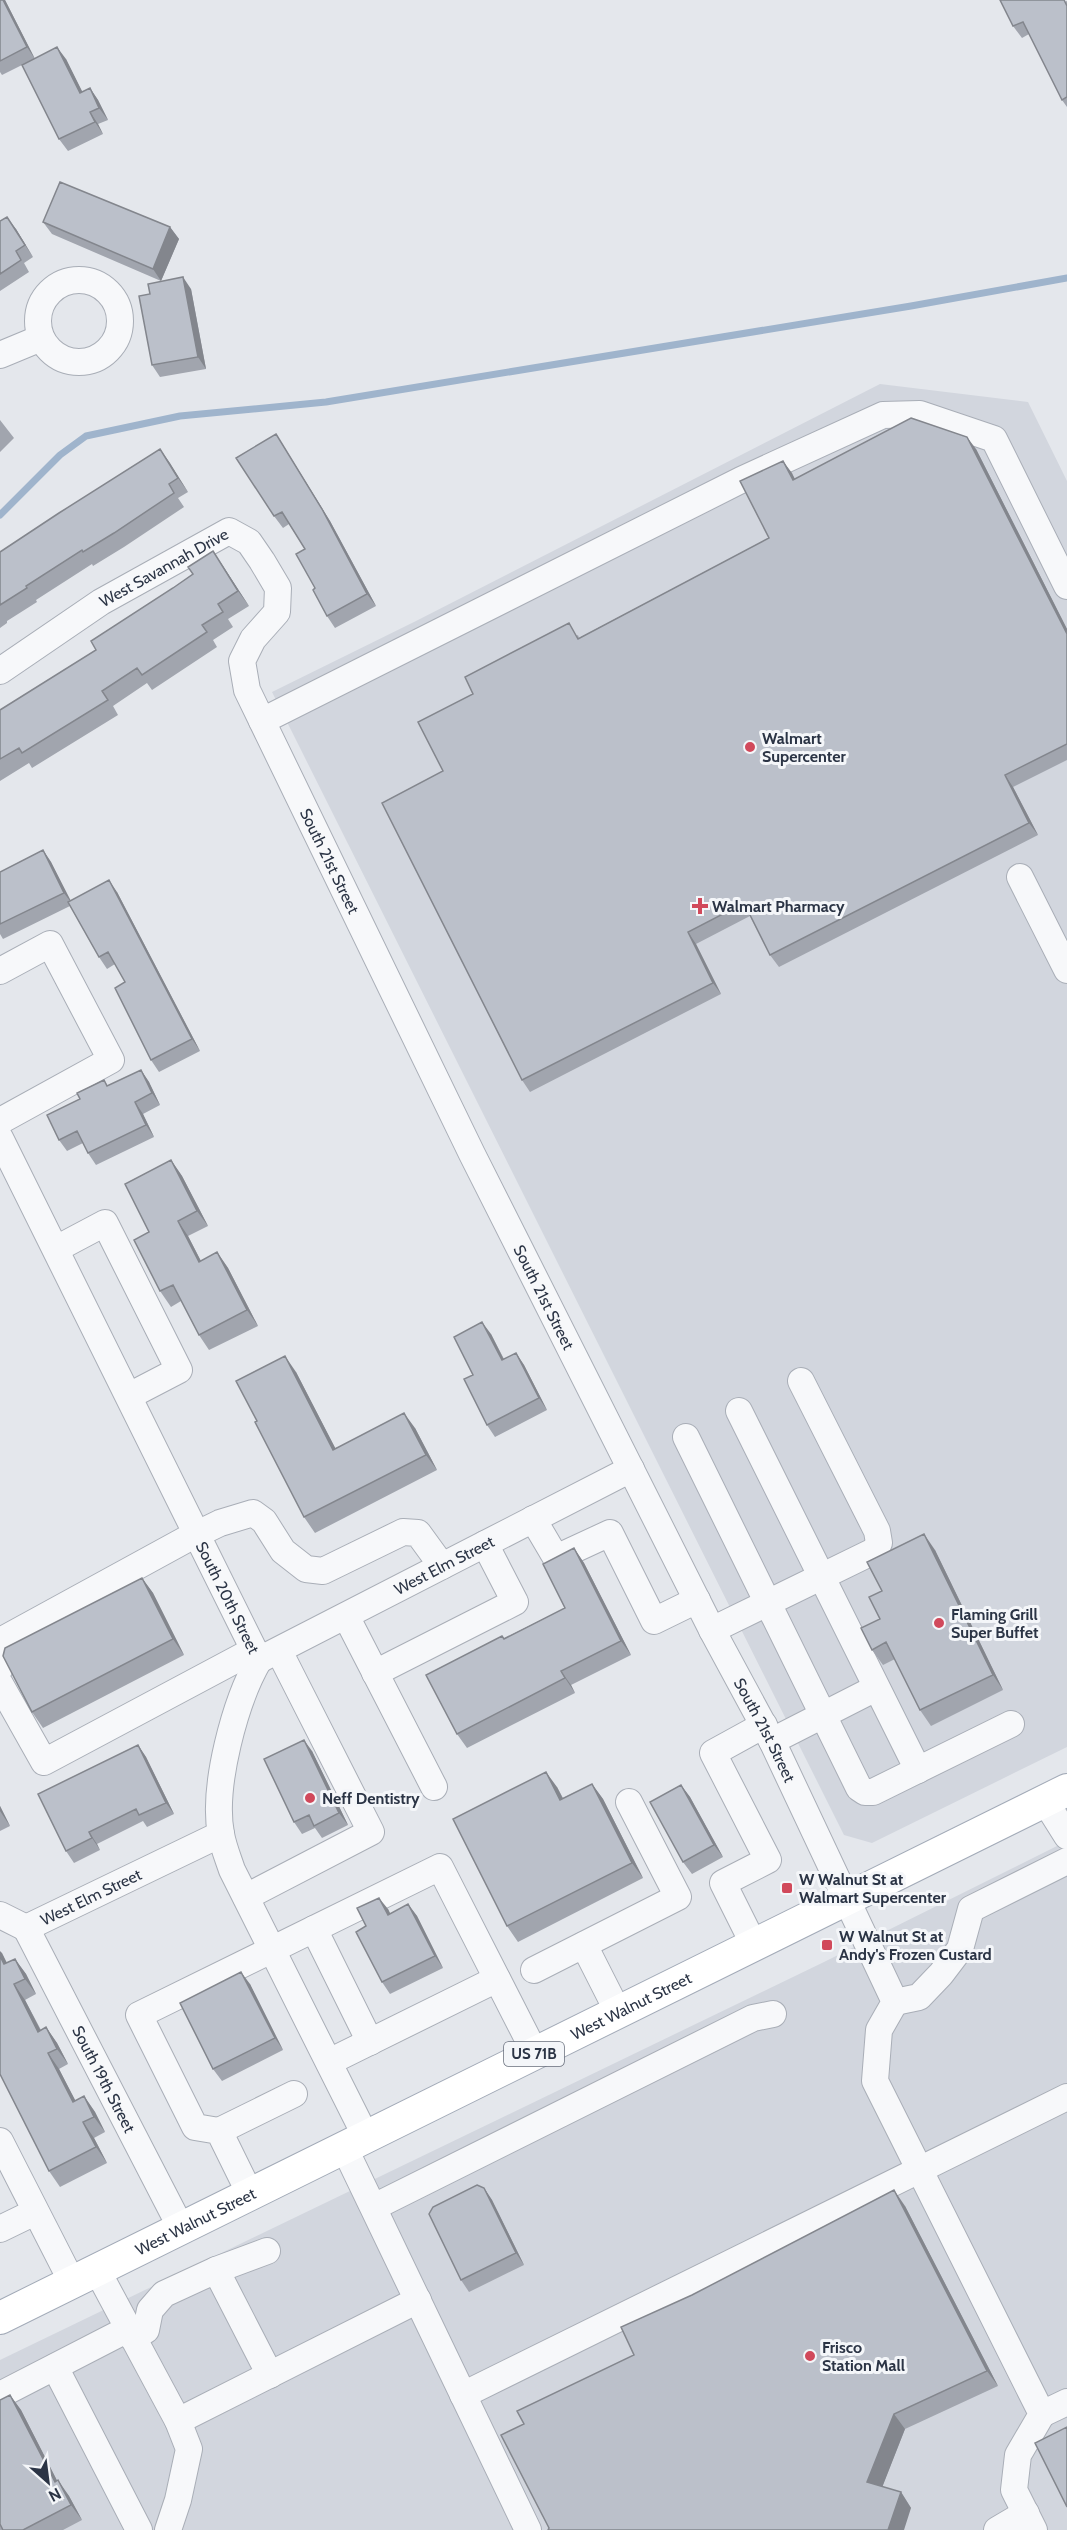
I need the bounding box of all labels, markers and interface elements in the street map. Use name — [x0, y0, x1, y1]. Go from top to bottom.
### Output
street label: West Savannah Drive — [96, 524, 232, 611]
place label: Walmart Supercenter — [762, 729, 846, 766]
marker: Walmart Supercenter — [743, 740, 757, 754]
street label: South 21st Street — [296, 805, 363, 917]
place label: Walmart Pharmacy — [712, 897, 845, 916]
marker: Walmart Pharmacy — [693, 899, 707, 913]
street label: South 21st Street — [509, 1242, 578, 1353]
street label: West Elm Street — [391, 1532, 498, 1599]
street label: South 20th Street — [192, 1539, 264, 1657]
place label: Flaming Grill Super Buffet — [951, 1605, 1039, 1642]
marker: Flaming Grill Super Buffet — [932, 1616, 946, 1630]
street label: South 21st Street — [730, 1675, 799, 1786]
place label: Neff Dentistry — [322, 1789, 420, 1808]
marker: Neff Dentistry — [303, 1791, 317, 1805]
street label: West Elm Street — [37, 1865, 145, 1930]
place label: W Walnut St at Walmart Supercenter — [799, 1870, 947, 1907]
marker: W Walnut St at Walmart Supercenter — [780, 1881, 794, 1895]
place label: W Walnut St at Andy's Frozen Custard — [839, 1927, 992, 1964]
marker: W Walnut St at Andy's Frozen Custard — [820, 1938, 834, 1952]
street label: West Walnut Street — [568, 1968, 695, 2044]
street label: South 19th Street — [68, 2023, 139, 2136]
road number: US 71B — [504, 2042, 564, 2066]
street label: West Walnut Street — [132, 2184, 259, 2260]
place label: Frisco Station Mall — [822, 2338, 905, 2375]
marker: Frisco Station Mall — [803, 2349, 817, 2363]
north arrow — [18, 2452, 78, 2512]
text: N — [45, 2484, 64, 2506]

